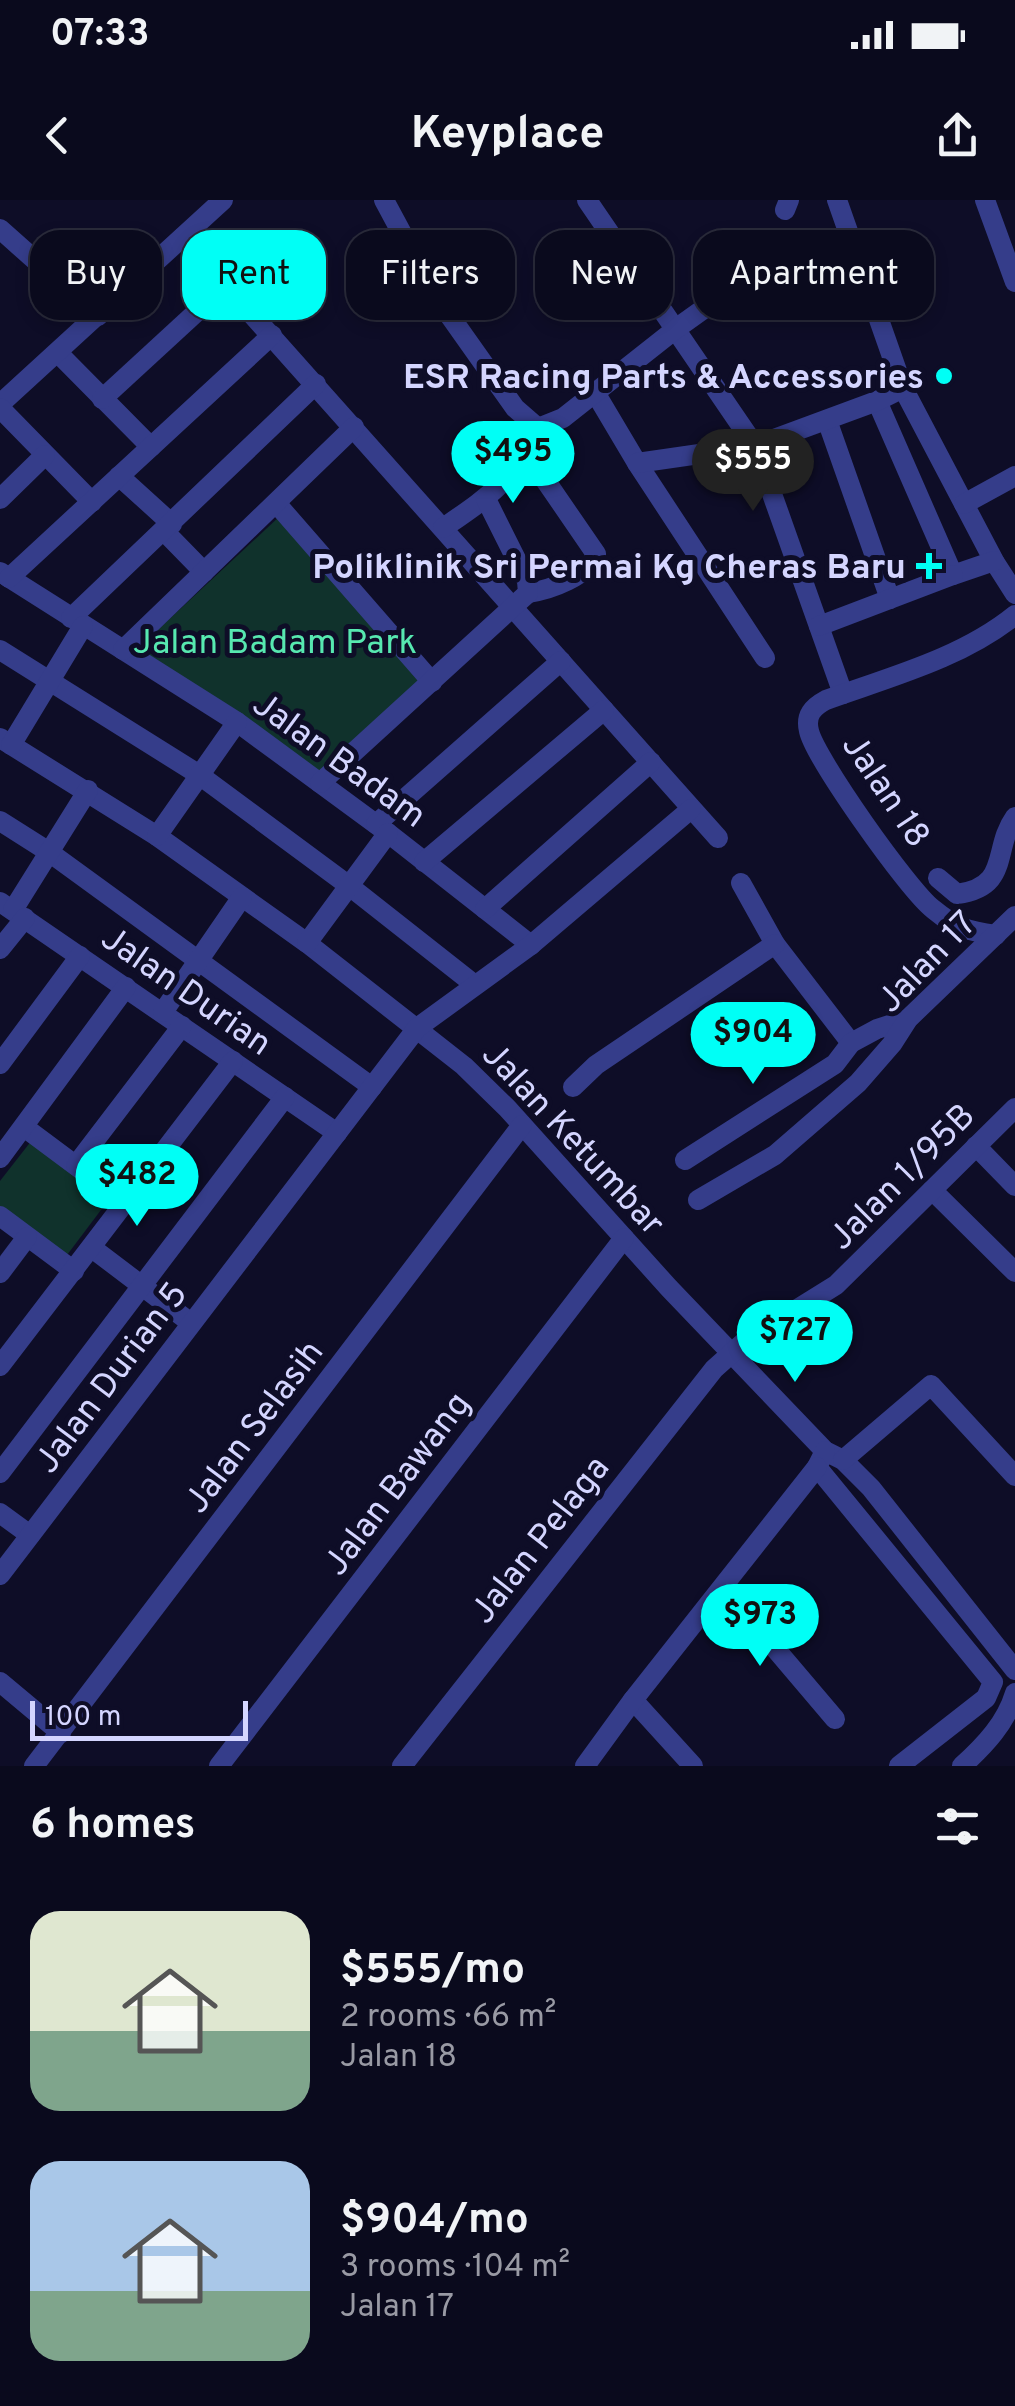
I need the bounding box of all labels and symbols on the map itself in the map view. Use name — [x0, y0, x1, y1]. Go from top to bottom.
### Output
place label: ESR Racing Parts & Accessories — [403, 357, 924, 401]
marker: ESR Racing Parts & Accessories — [933, 365, 955, 387]
pin: $495 — [454, 421, 572, 506]
pin: $555 — [694, 429, 812, 514]
place label: Poliklinik Sri Permai Kg Cheras Baru — [312, 547, 906, 591]
marker: Poliklinik Sri Permai Kg Cheras Baru — [916, 553, 942, 579]
park label: Jalan Badam Park — [133, 622, 417, 666]
street label: Jalan Badam — [243, 684, 434, 839]
street label: Jalan 18 — [831, 726, 939, 857]
street label: Jalan 17 — [869, 903, 987, 1023]
street label: Jalan Durian — [91, 918, 279, 1067]
pin: $904 — [694, 1002, 812, 1087]
street label: Jalan Ketumbar — [471, 1034, 673, 1246]
street label: Jalan 1/95B — [821, 1096, 986, 1261]
pin: $482 — [78, 1144, 196, 1229]
street label: Jalan Durian 5 — [26, 1274, 199, 1483]
pin: $727 — [736, 1300, 854, 1385]
street label: Jalan Selasih — [176, 1333, 335, 1523]
street label: Jalan Bawang — [315, 1384, 482, 1585]
street label: Jalan Pelaga — [462, 1448, 621, 1634]
pin: $973 — [701, 1584, 819, 1669]
scale bar — [30, 1696, 248, 1740]

